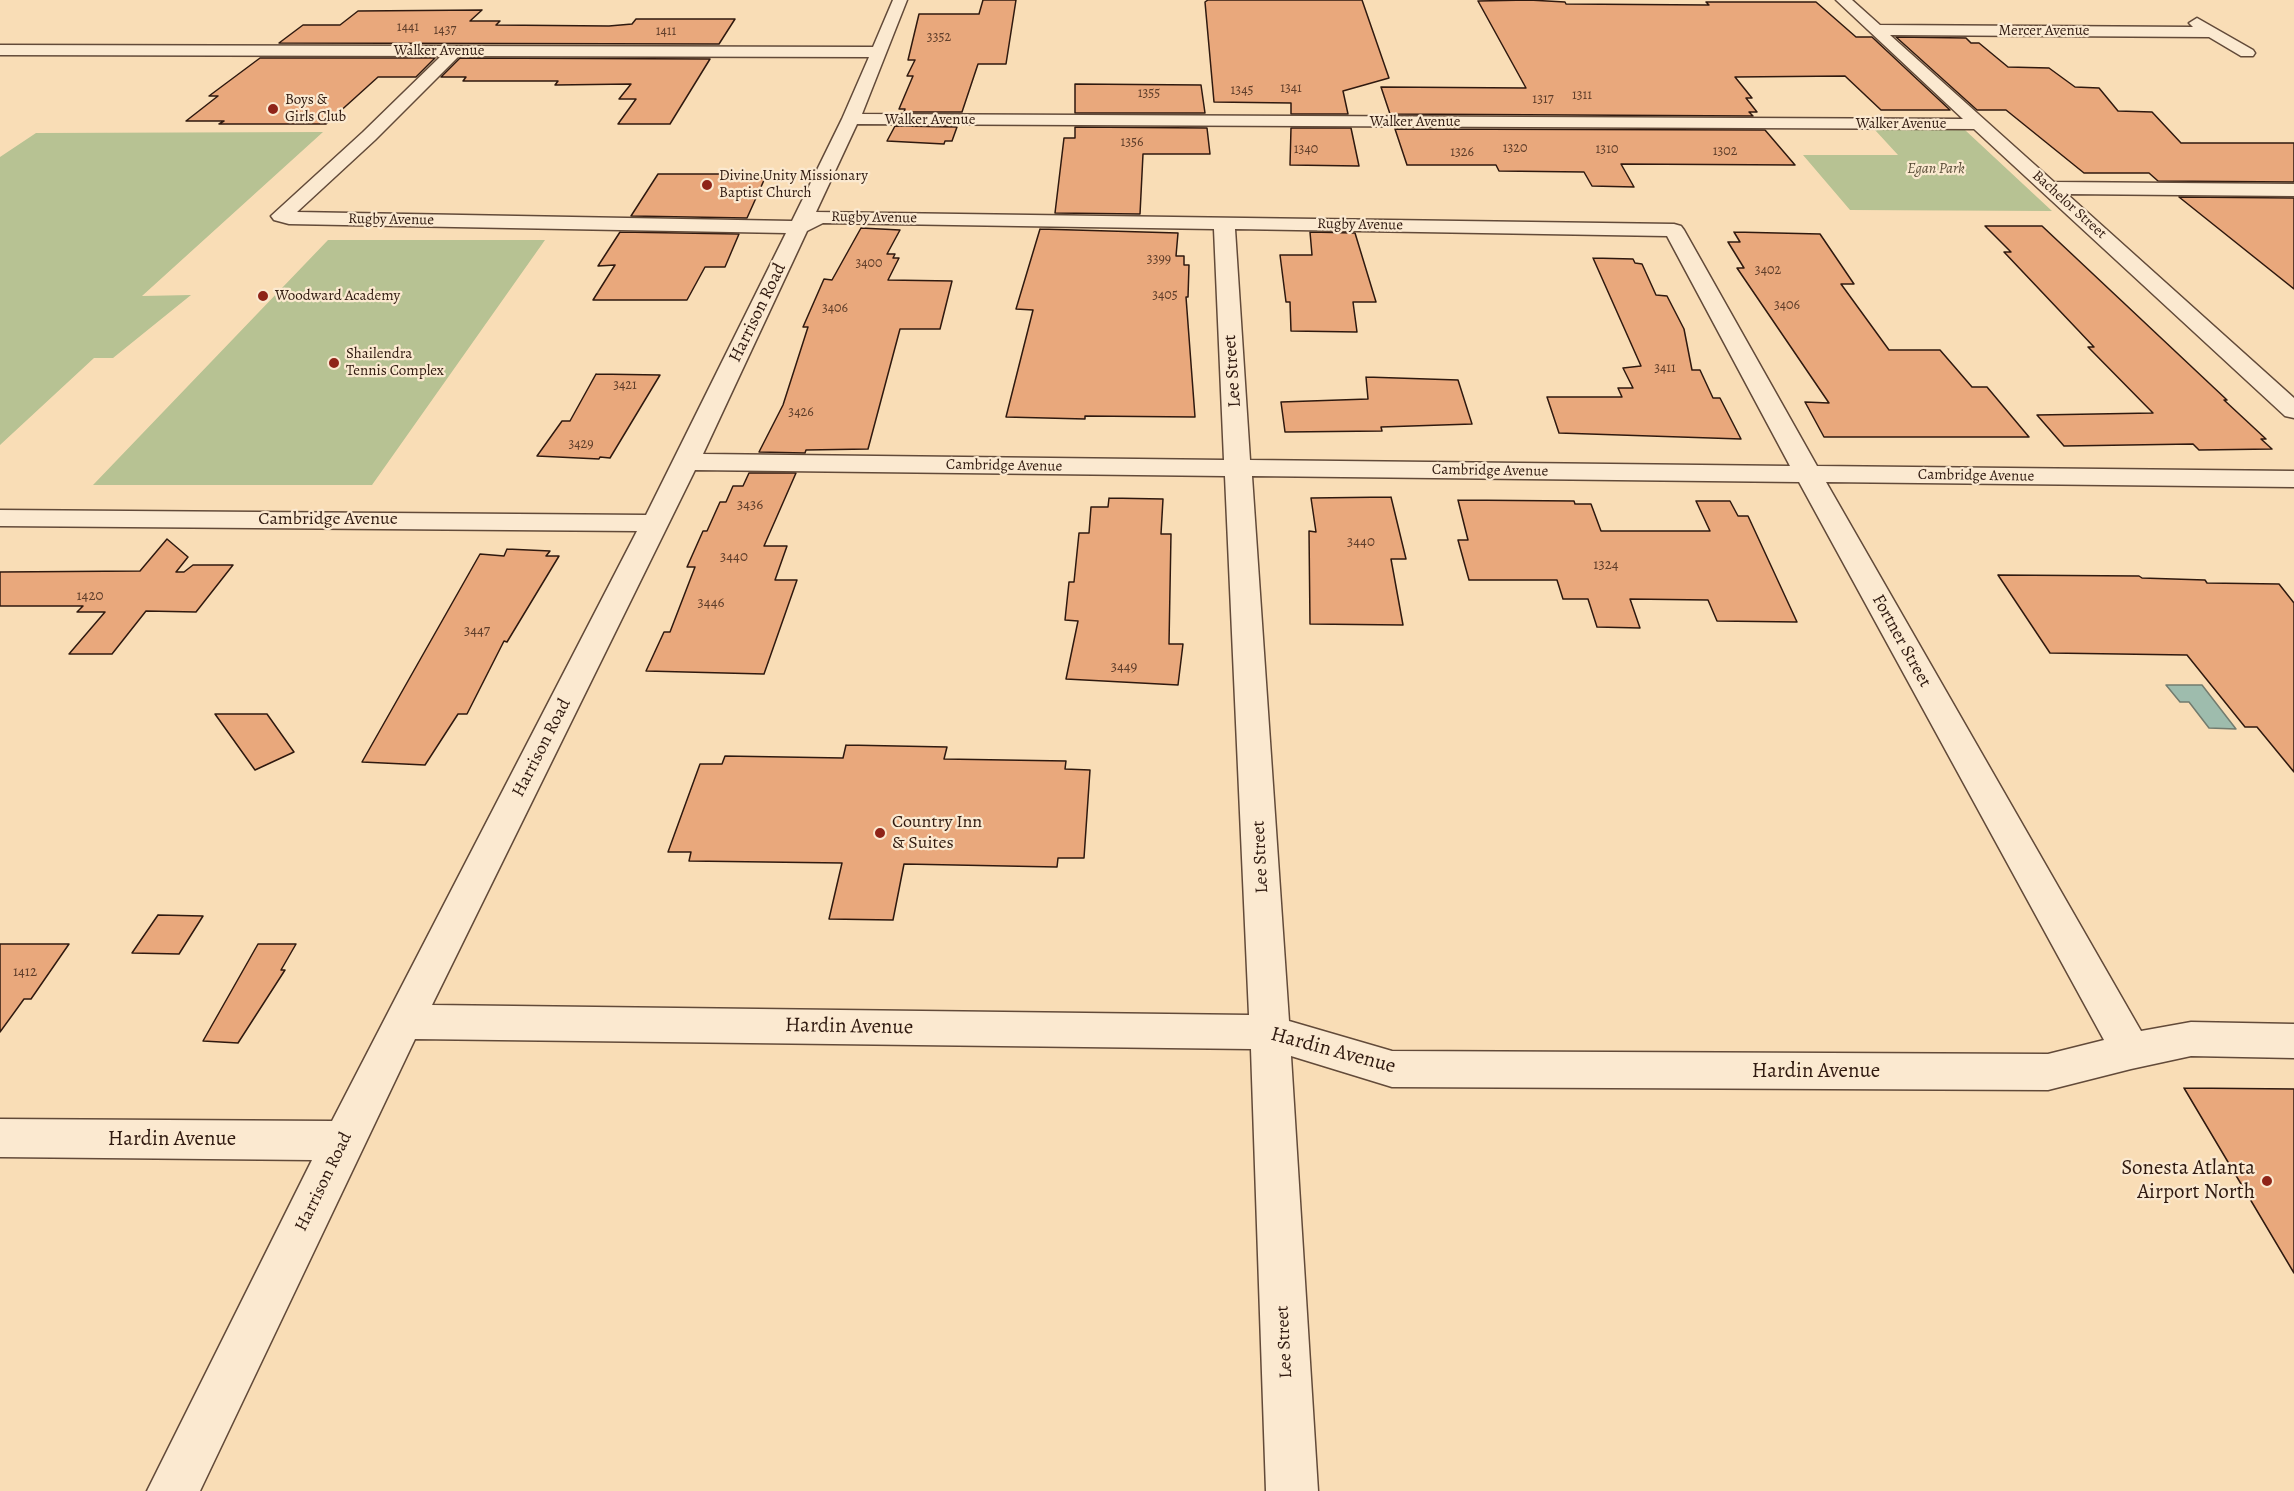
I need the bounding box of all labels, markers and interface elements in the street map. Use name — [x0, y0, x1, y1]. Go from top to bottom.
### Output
house number: 1441 — [397, 20, 419, 36]
street label: Mercer Avenue — [1999, 22, 2089, 40]
house number: 1437 — [434, 23, 456, 39]
house number: 1411 — [656, 24, 676, 40]
house number: 3352 — [927, 30, 951, 46]
street label: Walker Avenue — [394, 42, 484, 60]
house number: 1341 — [1280, 81, 1302, 97]
house number: 1345 — [1231, 83, 1253, 99]
house number: 1355 — [1138, 86, 1160, 102]
house number: 1311 — [1572, 88, 1592, 104]
place label: Boys & Girls Club — [285, 91, 346, 126]
house number: 1317 — [1532, 92, 1554, 108]
marker: Boys & Girls Club — [266, 102, 280, 116]
street label: Walker Avenue — [885, 111, 975, 129]
street label: Walker Avenue — [1370, 113, 1460, 131]
street label: Walker Avenue — [1856, 115, 1946, 133]
house number: 1356 — [1120, 135, 1144, 151]
house number: 1320 — [1503, 141, 1527, 157]
house number: 1340 — [1294, 142, 1318, 158]
house number: 1310 — [1596, 142, 1618, 158]
house number: 1302 — [1713, 144, 1737, 160]
house number: 1326 — [1450, 145, 1474, 161]
park label: Egan Park — [1907, 160, 1965, 178]
place label: Divine Unity Missionary Baptist Church — [719, 167, 868, 202]
street label: Bachelor Street — [2028, 167, 2110, 243]
marker: Divine Unity Missionary Baptist Church — [700, 178, 714, 192]
street label: Rugby Avenue — [831, 208, 917, 228]
street label: Rugby Avenue — [348, 210, 434, 230]
street label: Rugby Avenue — [1317, 215, 1403, 235]
house number: 3399 — [1147, 252, 1171, 268]
house number: 3400 — [855, 256, 883, 272]
street label: Harrison Road — [725, 260, 791, 366]
house number: 3402 — [1755, 263, 1781, 279]
place label: Woodward Academy — [275, 287, 400, 305]
house number: 3405 — [1152, 288, 1178, 304]
marker: Woodward Academy — [256, 289, 270, 303]
house number: 3406 — [1774, 298, 1800, 314]
house number: 3406 — [822, 301, 848, 317]
street label: Lee Street — [1220, 334, 1246, 408]
place label: Shailendra Tennis Complex — [346, 345, 444, 380]
marker: Shailendra Tennis Complex — [327, 356, 341, 370]
house number: 3411 — [1654, 361, 1676, 377]
house number: 3421 — [613, 378, 637, 394]
house number: 3426 — [788, 405, 814, 421]
house number: 3429 — [568, 437, 594, 453]
street label: Cambridge Avenue — [946, 456, 1062, 476]
street label: Cambridge Avenue — [1432, 461, 1548, 481]
street label: Cambridge Avenue — [1918, 466, 2034, 486]
house number: 3436 — [737, 496, 763, 514]
street label: Cambridge Avenue — [258, 509, 398, 531]
house number: 3440 — [1347, 533, 1375, 551]
house number: 3440 — [720, 548, 748, 566]
house number: 1324 — [1593, 556, 1619, 574]
house number: 1420 — [76, 587, 104, 605]
street label: Fortner Street — [1867, 591, 1935, 691]
house number: 3446 — [698, 594, 724, 612]
house number: 3447 — [464, 622, 490, 640]
house number: 3449 — [1111, 658, 1137, 676]
street label: Harrison Road — [508, 695, 576, 801]
place label: Country Inn & Suites — [892, 812, 982, 854]
street label: Lee Street — [1248, 820, 1274, 894]
marker: Country Inn & Suites — [873, 826, 887, 840]
house number: 1412 — [13, 963, 37, 981]
street label: Hardin Avenue — [785, 1013, 913, 1041]
street label: Hardin Avenue — [1268, 1022, 1398, 1080]
street label: Hardin Avenue — [1752, 1059, 1880, 1085]
street label: Hardin Avenue — [108, 1127, 236, 1153]
street label: Harrison Road — [291, 1129, 357, 1235]
place label: Sonesta Atlanta Airport North — [2121, 1156, 2255, 1206]
marker: Sonesta Atlanta Airport North — [2260, 1174, 2274, 1188]
street label: Lee Street — [1272, 1305, 1298, 1379]

